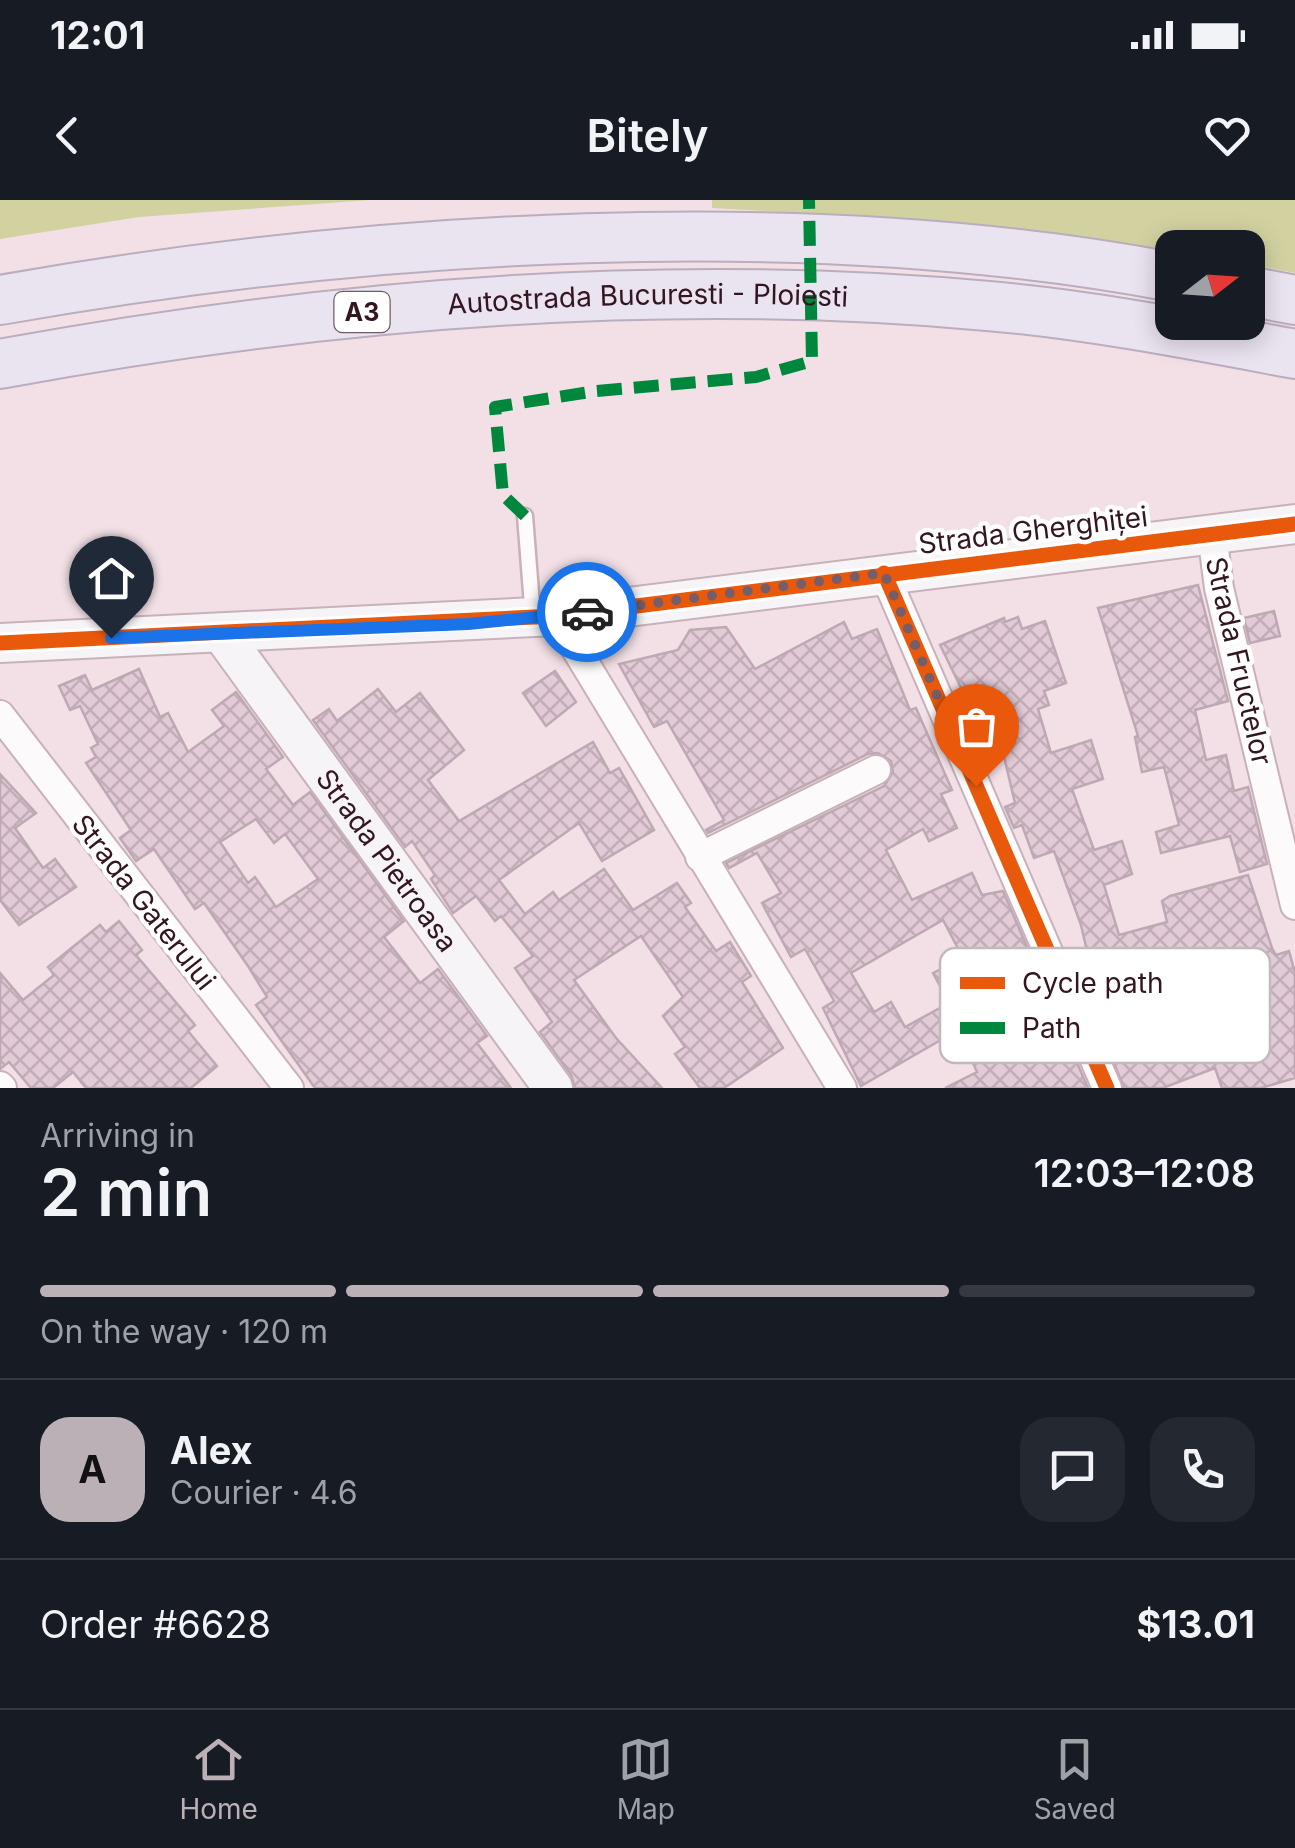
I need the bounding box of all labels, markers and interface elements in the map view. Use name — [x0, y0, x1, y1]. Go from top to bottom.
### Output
text: 12:01 — [50, 12, 145, 58]
icon: back — [40, 108, 95, 163]
text: Bitely — [586, 108, 709, 163]
icon: heart — [1200, 108, 1255, 163]
north arrow — [1155, 230, 1265, 340]
map controls — [1155, 230, 1265, 340]
street label: Autostrada Bucuresti - Ploiesti — [446, 277, 849, 321]
road number: A3 — [334, 292, 390, 332]
street label: Strada Gherghiței — [917, 499, 1149, 561]
pin — [69, 536, 154, 639]
icon: home — [84, 551, 139, 606]
street label: Strada Fructelor — [1199, 554, 1279, 768]
courier — [537, 562, 637, 662]
icon: car — [560, 585, 615, 640]
pin — [934, 684, 1019, 787]
icon: bag — [949, 699, 1004, 754]
street label: Strada Pietroasa — [309, 762, 465, 958]
street label: Strada Gaterului — [65, 808, 223, 996]
legend — [940, 948, 1270, 1063]
text: Cycle path — [1022, 966, 1163, 1000]
text: Path — [1022, 1011, 1081, 1045]
text: Arriving in — [40, 1116, 195, 1155]
text: 12:03–12:08 — [1034, 1150, 1255, 1196]
text: 2 min — [40, 1153, 212, 1232]
text: On the way · 120 m — [40, 1312, 328, 1351]
button: chat — [1020, 1417, 1125, 1522]
button: phone — [1150, 1417, 1255, 1522]
text: Alex — [170, 1427, 253, 1473]
text: A — [78, 1446, 107, 1492]
text: Courier · 4.6 — [170, 1473, 358, 1512]
text: Order #6628 — [40, 1601, 271, 1647]
text: $13.01 — [1136, 1601, 1255, 1647]
tab: Home — [179, 1732, 258, 1826]
tab: Map — [617, 1732, 675, 1826]
tab: Saved — [1034, 1732, 1116, 1826]

